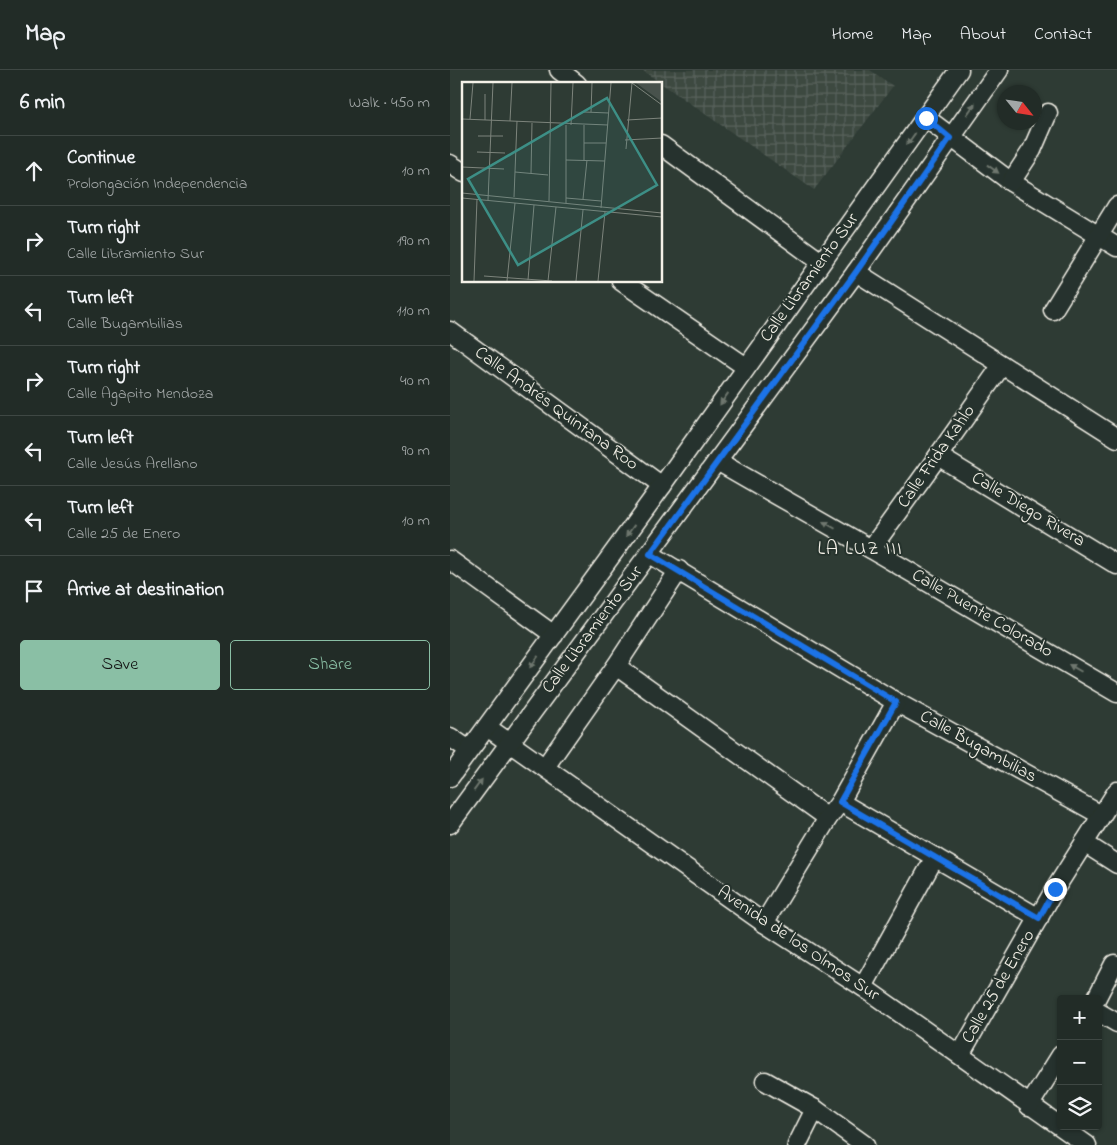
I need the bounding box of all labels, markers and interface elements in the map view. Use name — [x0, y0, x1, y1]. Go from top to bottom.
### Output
text: Map — [25, 17, 66, 52]
text: Home — [832, 22, 873, 48]
text: Map — [901, 22, 932, 48]
text: About — [960, 22, 1006, 48]
text: Contact — [1034, 22, 1092, 48]
inset map — [462, 82, 662, 282]
north arrow — [997, 85, 1042, 130]
text: 6 min — [20, 88, 65, 118]
text: Walk · 450 m — [349, 91, 430, 115]
one-way arrow — [965, 103, 976, 116]
route start — [915, 107, 938, 130]
one-way arrow — [906, 132, 916, 146]
text: Continue — [67, 145, 135, 172]
icon: ahead — [20, 157, 48, 185]
text: 10 m — [402, 159, 430, 183]
one-way arrow — [986, 164, 999, 174]
text: Prolongación Independencia — [67, 172, 247, 196]
street label: Calle Libramiento Sur — [754, 208, 866, 348]
text: Turn right — [67, 215, 140, 242]
icon: right — [20, 227, 48, 255]
text: 190 m — [397, 229, 430, 253]
text: Calle Libramiento Sur — [67, 242, 204, 266]
text: Turn left — [67, 285, 134, 312]
icon: left — [20, 297, 48, 325]
text: 110 m — [396, 299, 430, 323]
text: Calle Bugambilias — [67, 312, 183, 336]
street label: Calle Andrés Quintana Roo — [469, 341, 643, 477]
text: Turn right — [67, 355, 140, 382]
icon: right — [20, 367, 48, 395]
text: 40 m — [400, 369, 430, 393]
text: Calle Agapito Mendoza — [67, 382, 213, 406]
one-way arrow — [719, 392, 729, 405]
street label: Calle Frida Kahlo — [892, 400, 982, 514]
text: Turn left — [67, 425, 134, 452]
icon: left — [20, 437, 48, 465]
text: 90 m — [402, 439, 430, 463]
text: Calle Jesús Arellano — [67, 452, 198, 476]
street label: Calle Diego Rivera — [966, 466, 1090, 555]
text: Turn left — [67, 495, 134, 522]
icon: left — [20, 507, 48, 535]
text: 10 m — [402, 509, 430, 533]
one-way arrow — [822, 520, 835, 529]
text: Calle 25 de Enero — [67, 522, 180, 546]
one-way arrow — [625, 524, 635, 538]
district label: LA LUZ III — [817, 535, 903, 564]
street label: Calle Libramiento Sur — [536, 560, 650, 699]
street label: Calle Puente Colorado — [907, 563, 1057, 665]
icon: arrive — [20, 577, 48, 605]
text: Arrive at destination — [67, 577, 224, 604]
button: Save — [20, 640, 220, 690]
button: Share — [230, 640, 430, 690]
one-way arrow — [529, 655, 539, 669]
one-way arrow — [1068, 664, 1081, 673]
street label: Calle Bugambilias — [914, 704, 1041, 791]
one-way arrow — [473, 778, 483, 792]
route end — [1044, 878, 1067, 901]
street label: Avenida de los Olmos Sur — [712, 880, 885, 1008]
street label: Calle 25 de Enero — [956, 925, 1042, 1049]
map controls — [1057, 995, 1102, 1130]
button: + — [1057, 995, 1102, 1040]
button: − — [1057, 1040, 1102, 1085]
button: layers — [1057, 1085, 1102, 1130]

